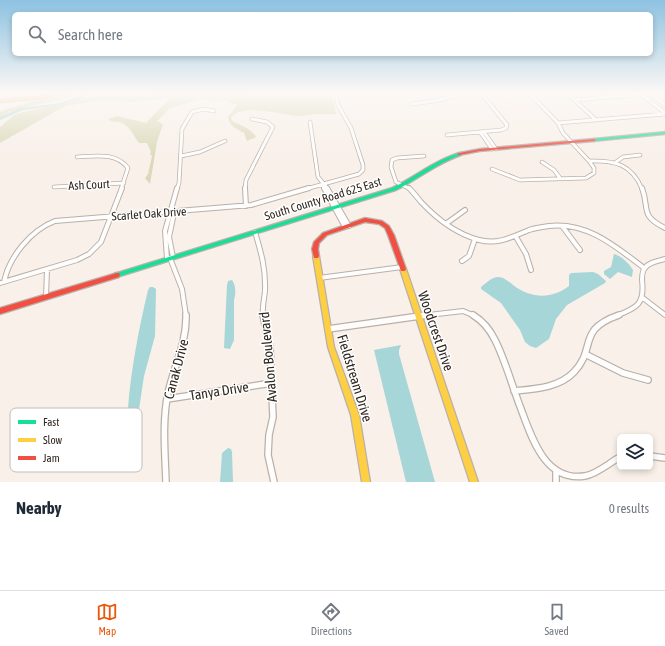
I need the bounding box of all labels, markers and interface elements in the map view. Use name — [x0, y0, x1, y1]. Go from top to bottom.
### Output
search box — [12, 12, 653, 56]
icon: search — [26, 23, 48, 45]
text: Search here — [58, 26, 123, 43]
street label: South County Road 625 East — [263, 174, 384, 223]
street label: Ash Court — [68, 177, 111, 193]
street label: Scarlet Oak Drive — [111, 204, 187, 224]
street label: Woodcrest Drive — [415, 289, 457, 373]
street label: Avalon Boulevard — [256, 311, 280, 403]
street label: Fieldstream Drive — [334, 332, 376, 424]
street label: Canak Drive — [160, 337, 192, 401]
street label: Tanya Drive — [188, 378, 250, 404]
legend — [10, 408, 142, 472]
text: Fast — [43, 416, 59, 428]
text: Slow — [43, 434, 62, 446]
map controls — [617, 434, 653, 470]
button: layers — [617, 434, 653, 470]
text: Jam — [43, 452, 60, 464]
text: Nearby — [16, 498, 62, 518]
text: 0 results — [609, 501, 649, 516]
tab: Map — [96, 601, 118, 637]
tab: Directions — [311, 601, 352, 637]
tab: Saved — [544, 601, 569, 637]

